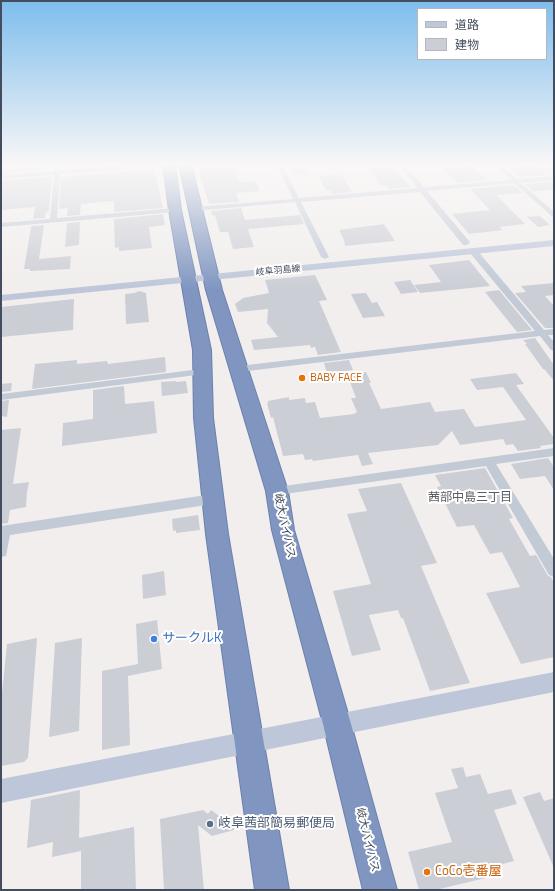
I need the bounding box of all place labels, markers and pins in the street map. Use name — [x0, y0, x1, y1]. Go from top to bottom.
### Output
place label: BABY FACE — [310, 371, 362, 385]
marker: BABY FACE — [297, 373, 307, 383]
place label: サークルK — [162, 631, 221, 647]
marker: サークルK — [149, 634, 159, 644]
place label: 岐阜茜部簡易郵便局 — [218, 816, 335, 832]
marker: 岐阜茜部簡易郵便局 — [205, 819, 215, 829]
place label: CoCo壱番屋 — [435, 864, 502, 880]
marker: CoCo壱番屋 — [422, 867, 432, 877]

